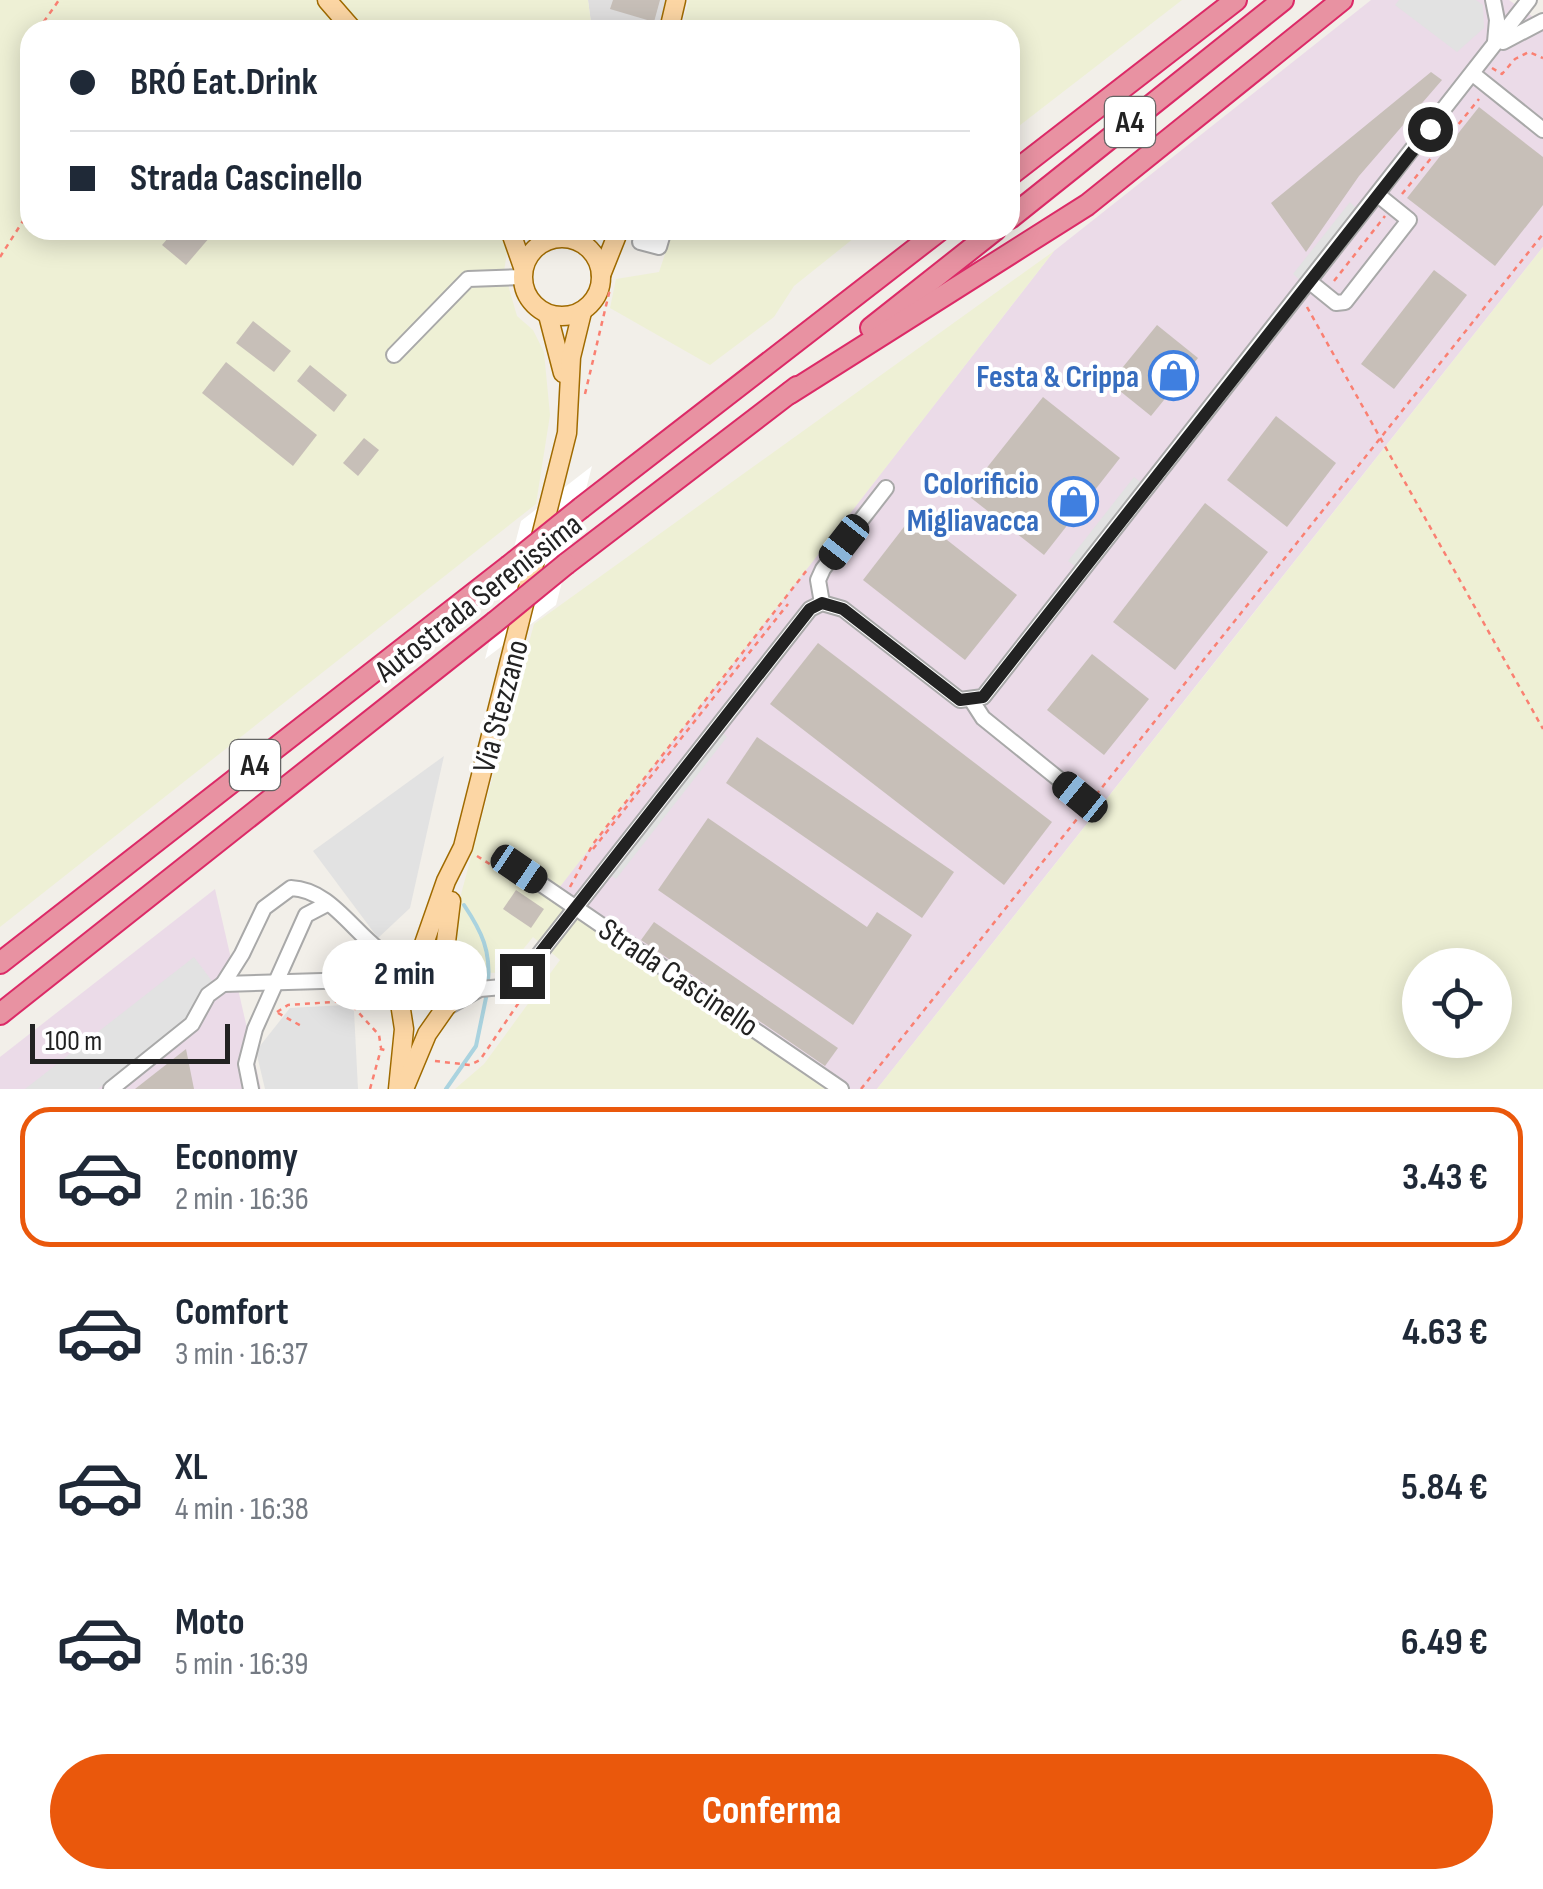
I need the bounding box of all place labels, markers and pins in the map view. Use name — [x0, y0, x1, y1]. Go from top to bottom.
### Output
shop icon: Festa & Crippa — [1148, 350, 1200, 402]
place label: Festa & Crippa — [976, 358, 1139, 397]
place label: Colorificio Migliavacca — [907, 465, 1039, 541]
shop icon: Colorificio Migliavacca — [1048, 475, 1100, 527]

